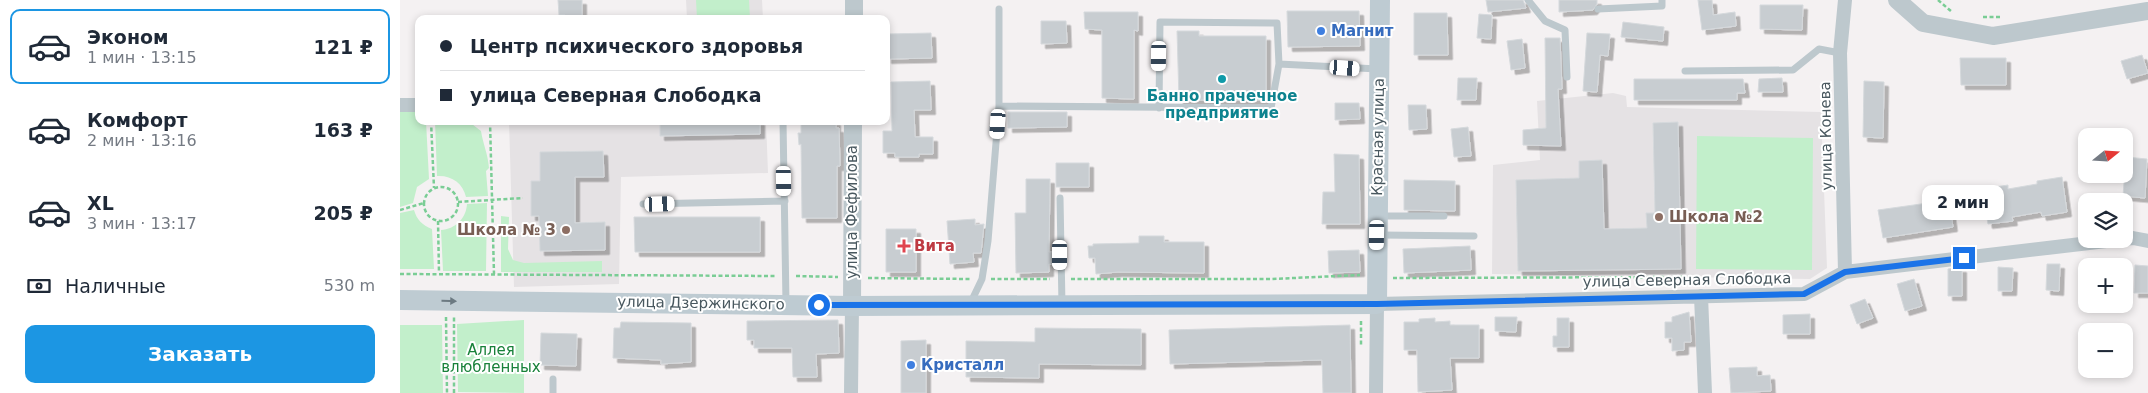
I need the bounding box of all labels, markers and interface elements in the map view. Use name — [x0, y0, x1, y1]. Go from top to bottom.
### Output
place label: Магнит — [1331, 22, 1394, 40]
icon: car — [27, 24, 72, 69]
marker: Магнит — [1315, 25, 1327, 37]
text: Эконом — [87, 26, 169, 48]
text: Центр психического здоровья — [470, 35, 803, 57]
text: 121 ₽ — [314, 36, 373, 58]
car — [1151, 41, 1166, 71]
text: 1 мин · 13:15 — [87, 48, 197, 67]
car — [1329, 59, 1360, 77]
marker: Банно прачечное предприятие — [1216, 73, 1228, 85]
street label: Красная улица — [1368, 78, 1388, 196]
street label: улица Конева — [1816, 81, 1836, 191]
text: улица Северная Слободка — [470, 84, 762, 106]
place label: Банно прачечное предприятие — [1147, 87, 1297, 122]
icon: car — [27, 107, 72, 152]
text: Комфорт — [87, 109, 188, 131]
car — [989, 109, 1006, 139]
text: 163 ₽ — [314, 119, 373, 141]
north arrow — [2078, 128, 2132, 182]
map controls — [2078, 128, 2133, 378]
text: 2 мин · 13:16 — [87, 131, 197, 150]
street label: улица Фефилова — [843, 145, 861, 279]
car — [776, 166, 791, 196]
callout: 2 мин — [1923, 186, 2005, 220]
icon: car — [27, 190, 72, 235]
text: XL — [87, 192, 114, 214]
text: 2 мин — [1937, 193, 1989, 212]
button: layers — [2078, 193, 2133, 248]
car — [644, 196, 675, 212]
text: 205 ₽ — [314, 202, 373, 224]
place label: Школа №2 — [1669, 208, 1763, 226]
marker: Школа №2 — [1653, 211, 1665, 223]
text: 3 мин · 13:17 — [87, 214, 197, 233]
car — [1369, 220, 1384, 250]
place label: Школа № 3 — [457, 221, 556, 239]
marker: Школа № 3 — [560, 224, 572, 236]
place label: Вита — [914, 237, 955, 255]
marker: Вита — [898, 240, 910, 252]
car — [1052, 240, 1067, 270]
route end — [1953, 247, 1975, 269]
button: + — [2078, 258, 2133, 313]
street label: улица Северная Слободка — [1582, 269, 1792, 291]
icon: cash — [25, 272, 53, 300]
text: Наличные — [65, 275, 166, 297]
text: 530 m — [324, 276, 375, 295]
street label: улица Дзержинского — [617, 293, 785, 313]
route start — [808, 294, 830, 316]
one-way arrow — [441, 297, 457, 305]
button: − — [2078, 323, 2133, 378]
button: Заказать — [25, 325, 375, 383]
park label: Аллея влюбленных — [441, 341, 541, 376]
place label: Кристалл — [921, 356, 1004, 374]
marker: Кристалл — [905, 359, 917, 371]

